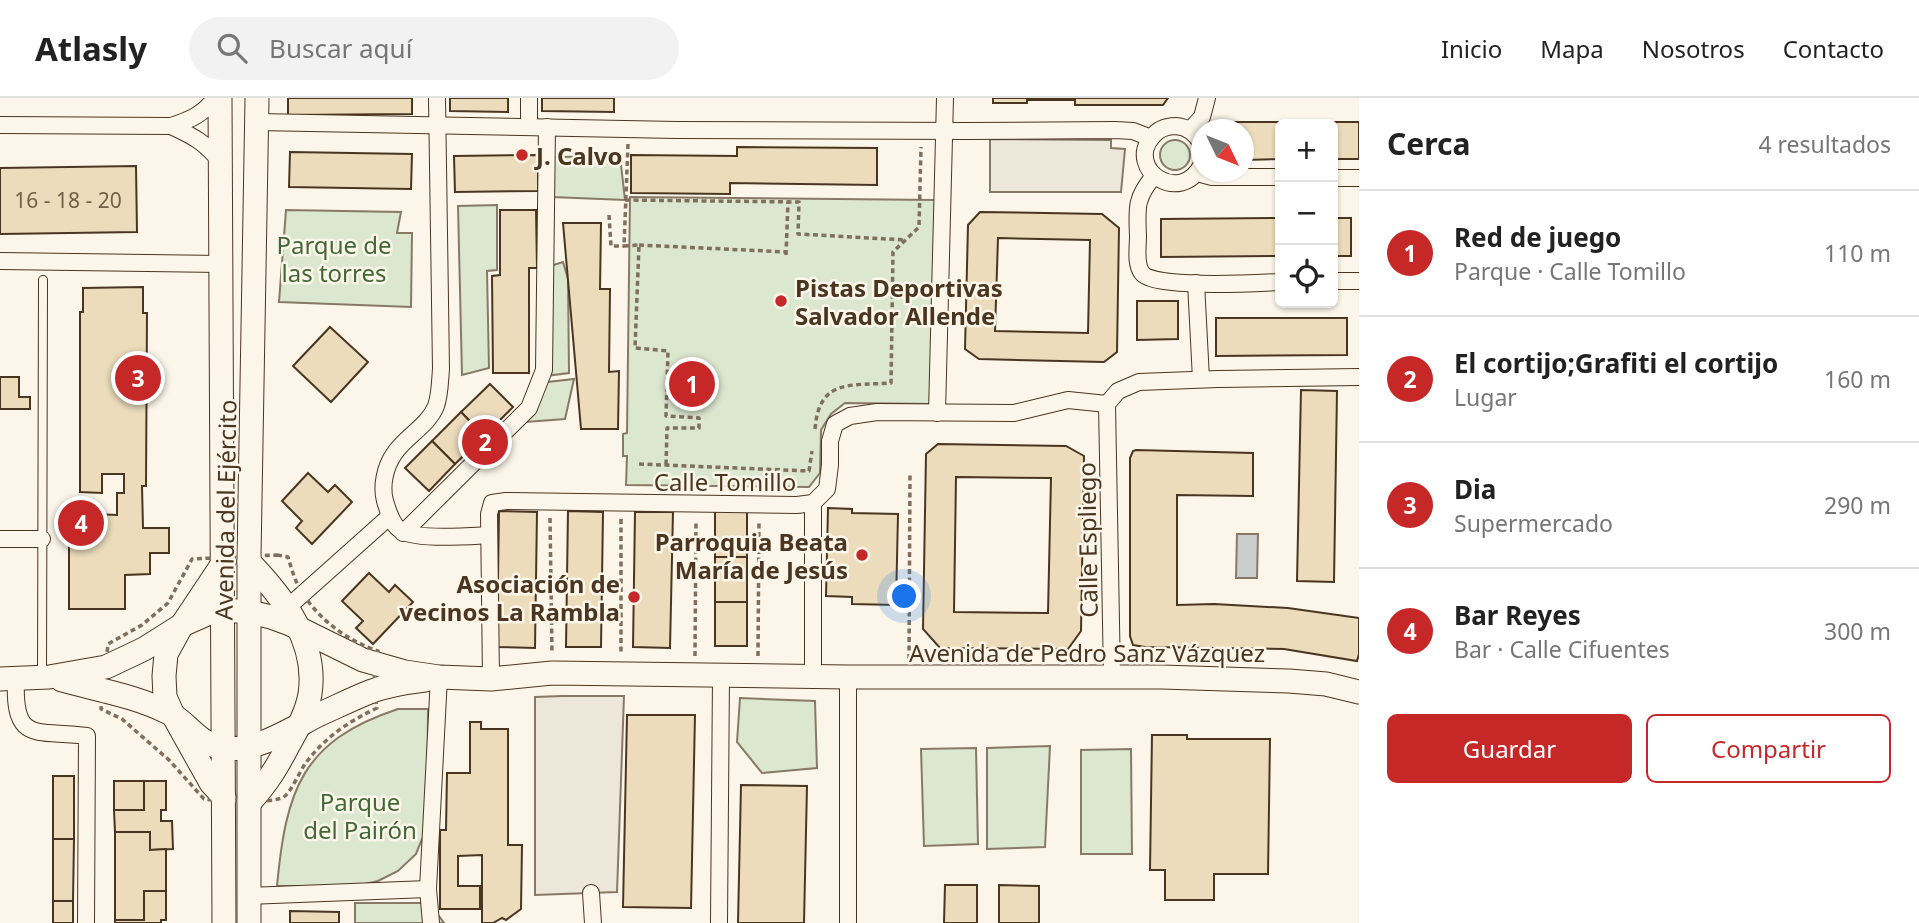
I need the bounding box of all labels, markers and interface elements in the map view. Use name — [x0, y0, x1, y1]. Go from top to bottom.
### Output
search box — [189, 17, 679, 80]
text: Atlasly — [35, 26, 147, 71]
icon: search — [213, 29, 251, 67]
text: Buscar aquí — [269, 30, 412, 66]
text: Inicio — [1441, 32, 1502, 65]
text: Mapa — [1540, 32, 1604, 65]
text: Nosotros — [1642, 32, 1745, 65]
text: Contacto — [1783, 32, 1884, 65]
north arrow — [1191, 119, 1254, 182]
map controls — [1275, 119, 1338, 308]
button: + — [1275, 119, 1338, 182]
text: Cerca — [1387, 123, 1470, 164]
text: 4 resultados — [1758, 128, 1891, 160]
place label: J. Calvo — [534, 139, 623, 172]
marker: J. Calvo — [514, 147, 530, 163]
button: − — [1275, 182, 1338, 245]
house number: 16 - 18 - 20 — [14, 186, 122, 214]
text: Red de juego — [1454, 219, 1621, 255]
park label: Parque de las torres — [276, 228, 392, 289]
text: 1 — [1403, 237, 1417, 269]
text: 110 m — [1824, 237, 1891, 269]
button: locate — [1275, 245, 1338, 308]
text: Parque · Calle Tomillo — [1454, 255, 1686, 287]
place label: Pistas Deportivas Salvador Allende — [795, 271, 1003, 332]
marker: Pistas Deportivas Salvador Allende — [773, 293, 789, 309]
text: El cortijo;Grafiti el cortijo — [1454, 345, 1778, 381]
pin: 3 — [115, 352, 161, 404]
pin: 1 — [669, 358, 715, 410]
text: 2 — [1403, 363, 1417, 395]
text: 160 m — [1824, 363, 1891, 395]
text: Lugar — [1454, 381, 1517, 413]
street label: Avenida del Ejército — [207, 399, 243, 621]
pin: 2 — [462, 416, 508, 468]
street label: Calle Espliego — [1069, 462, 1105, 618]
street label: Calle Tomillo — [654, 465, 796, 498]
text: Dia — [1454, 471, 1496, 507]
text: 3 — [1403, 489, 1417, 521]
text: 290 m — [1824, 489, 1891, 521]
pin: 4 — [58, 497, 104, 549]
text: Supermercado — [1454, 507, 1613, 539]
place label: Parroquia Beata María de Jesús — [655, 525, 848, 586]
marker: Parroquia Beata María de Jesús — [854, 547, 870, 563]
place label: Asociación de vecinos La Rambla — [399, 567, 620, 628]
your location — [887, 579, 921, 613]
marker: Asociación de vecinos La Rambla — [626, 589, 642, 605]
text: Bar Reyes — [1454, 597, 1581, 633]
text: 4 — [1403, 615, 1417, 647]
text: 300 m — [1824, 615, 1891, 647]
text: Bar · Calle Cifuentes — [1454, 633, 1670, 665]
street label: Avenida de Pedro Sanz Vázquez — [909, 636, 1265, 669]
button: Guardar — [1387, 714, 1632, 783]
button: Compartir — [1646, 714, 1891, 783]
park label: Parque del Pairón — [303, 785, 417, 846]

